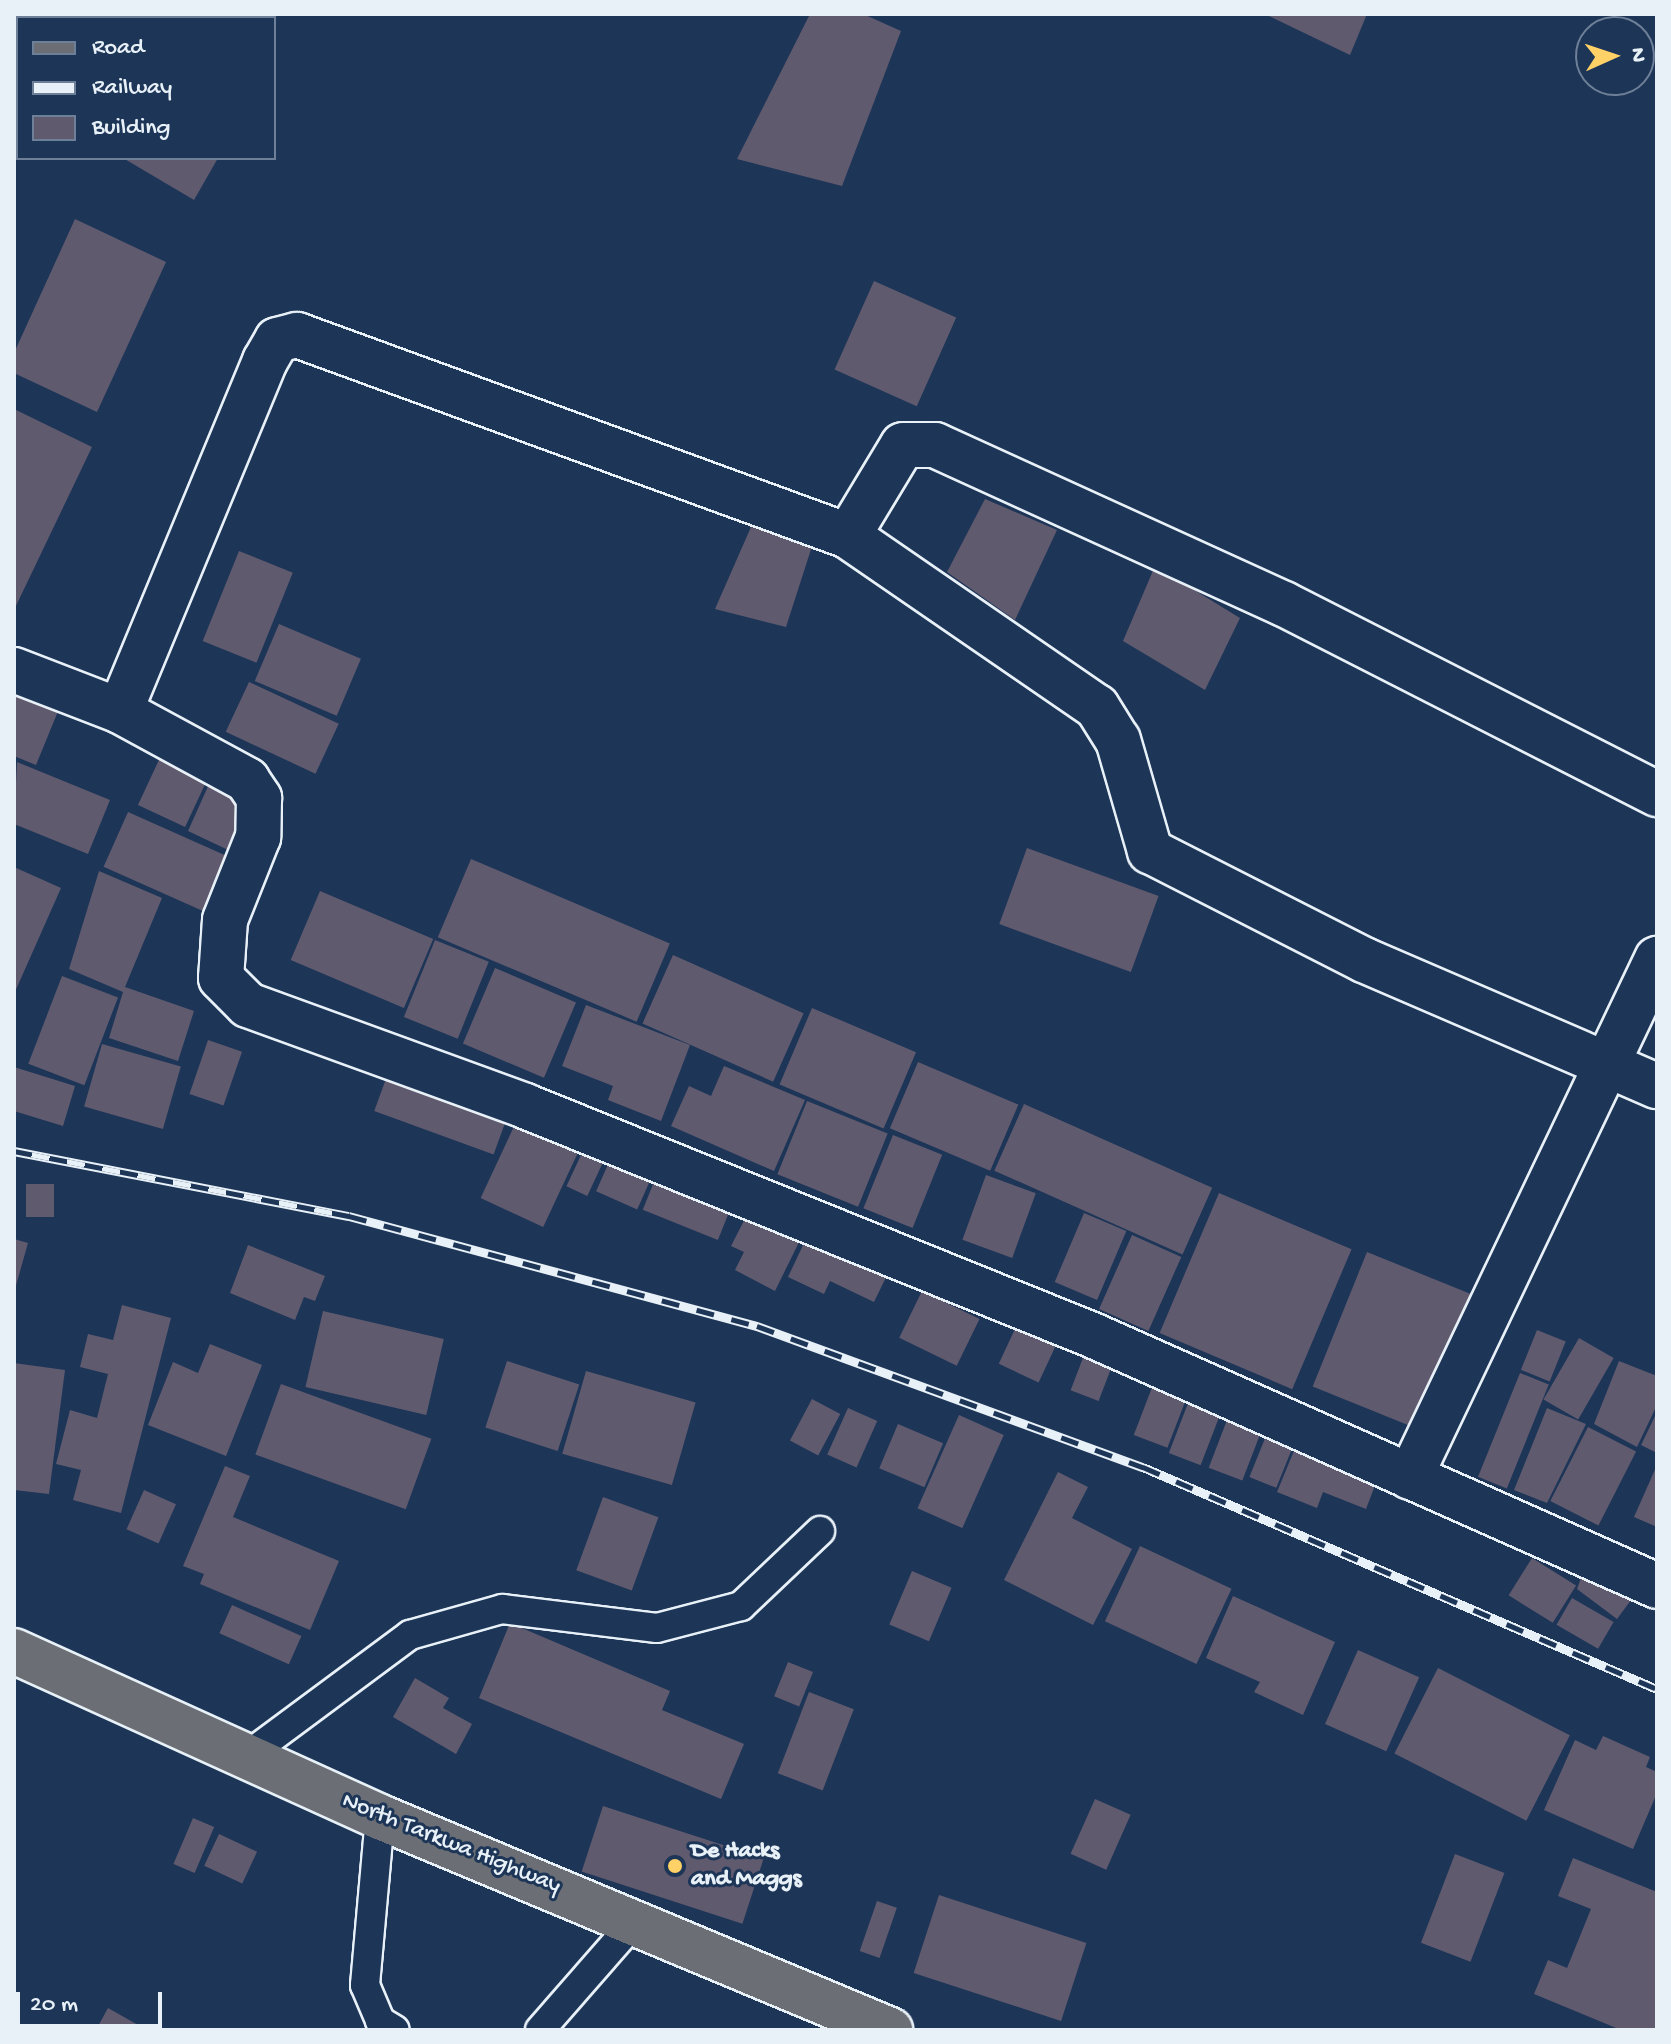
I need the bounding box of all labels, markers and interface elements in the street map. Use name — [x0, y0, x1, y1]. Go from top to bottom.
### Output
legend — [16, 16, 276, 160]
north arrow — [1575, 16, 1655, 96]
text: Road — [92, 34, 144, 63]
text: N — [1624, 47, 1650, 63]
text: Railway — [92, 74, 172, 103]
text: Building — [92, 114, 170, 143]
street label: North Tarkwa Highway — [337, 1787, 565, 1901]
place label: De Hacks and Maggs — [691, 1838, 802, 1894]
marker: De Hacks and Maggs — [666, 1857, 684, 1875]
scale bar — [20, 1976, 166, 2026]
text: 20 m — [30, 1991, 78, 2020]

